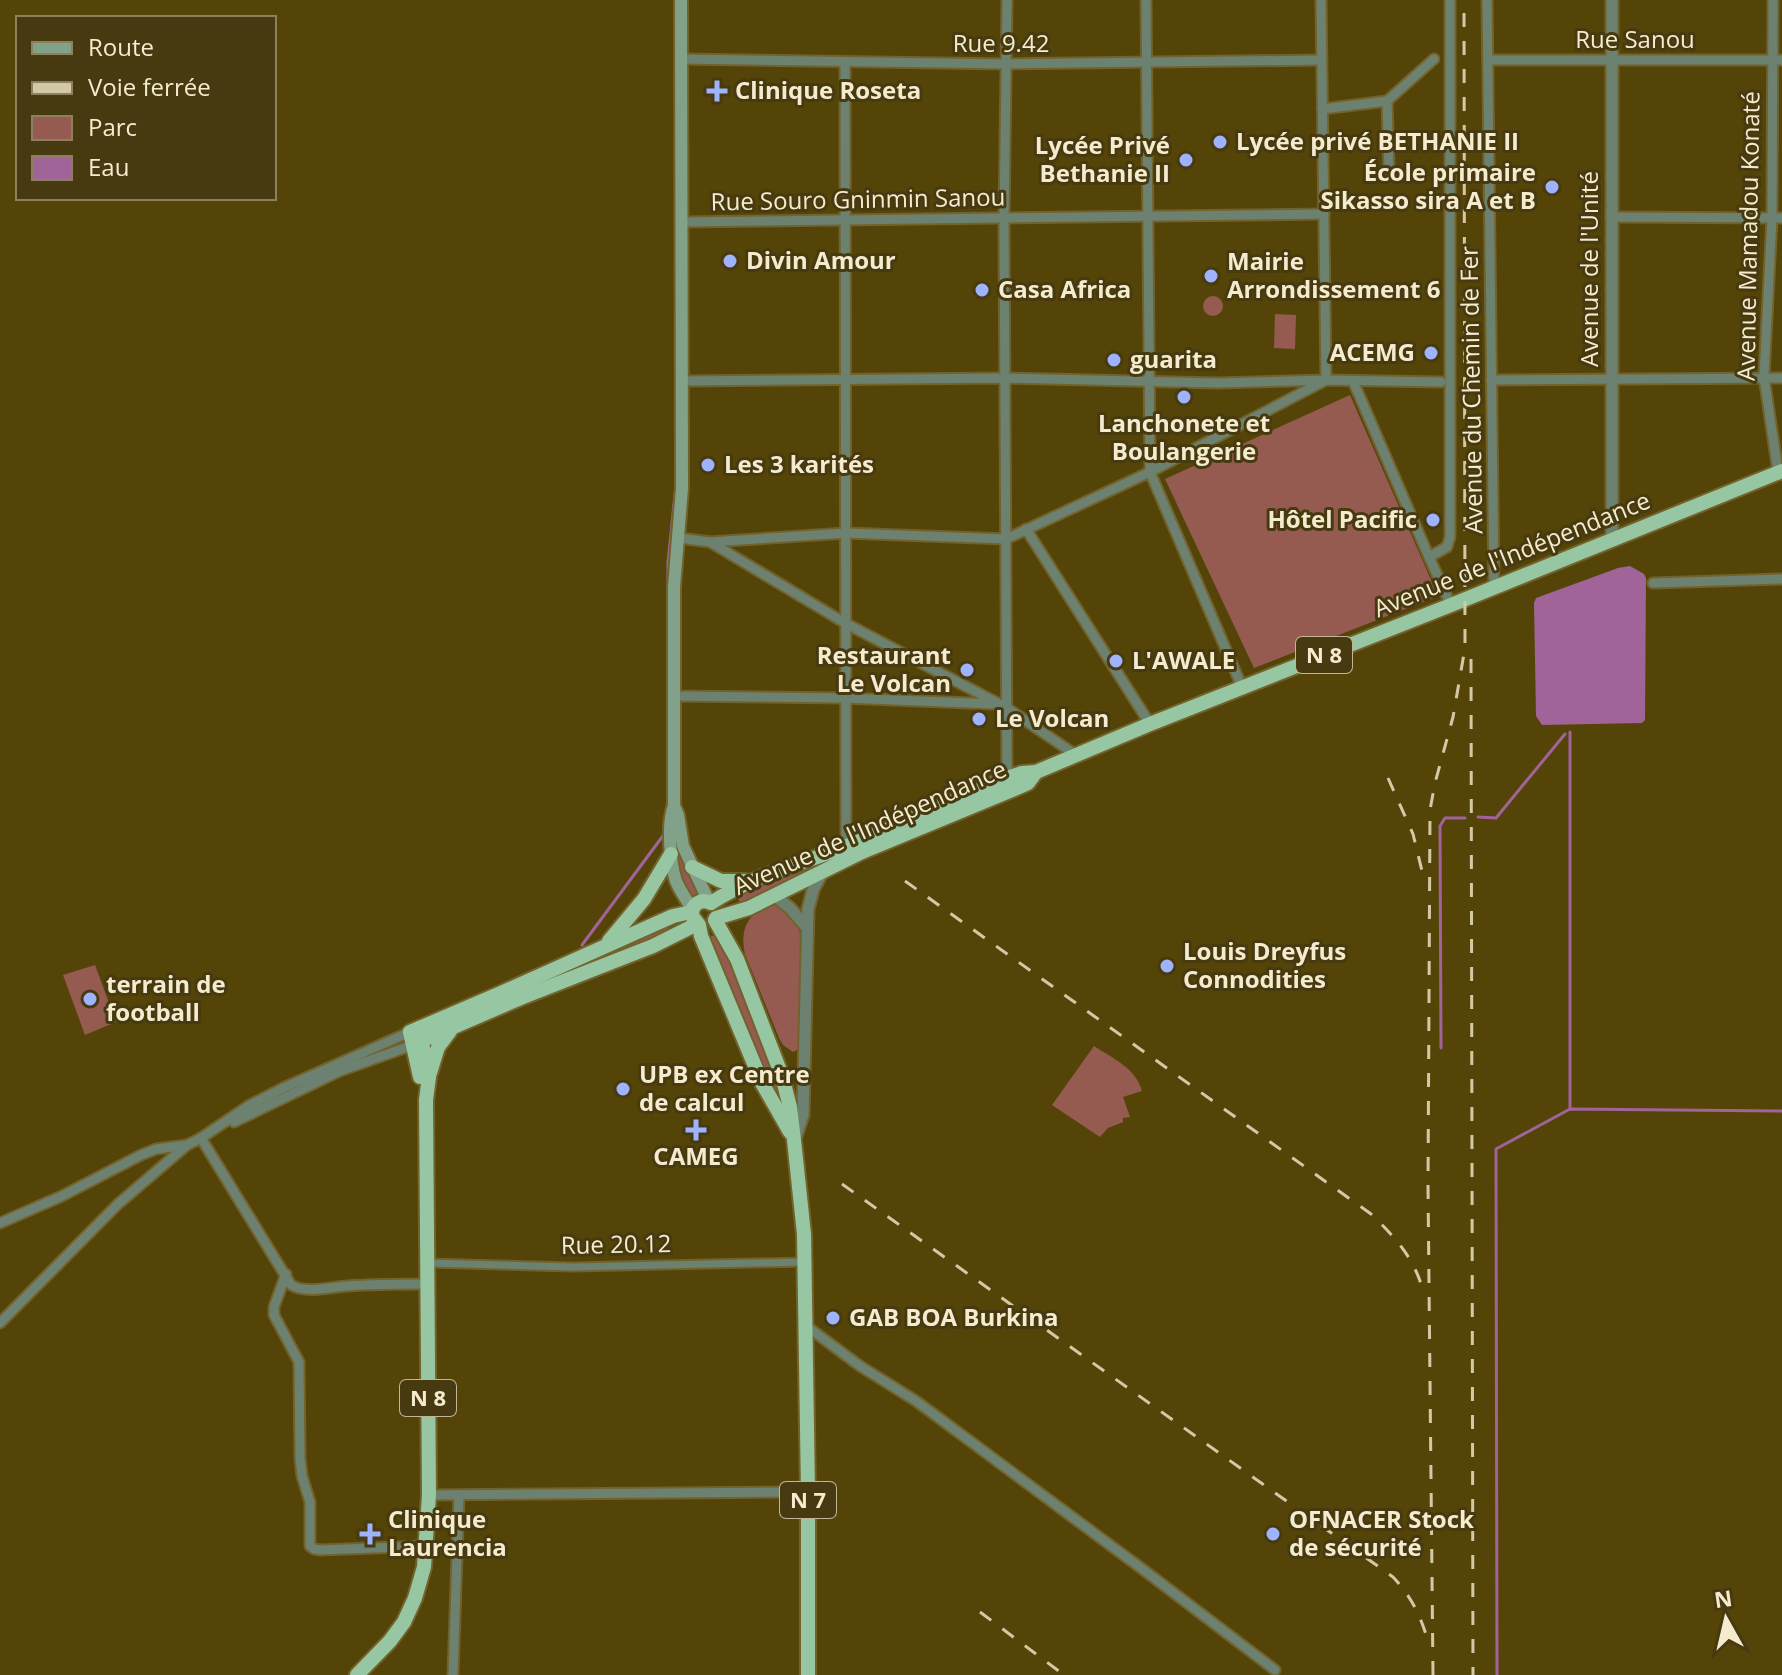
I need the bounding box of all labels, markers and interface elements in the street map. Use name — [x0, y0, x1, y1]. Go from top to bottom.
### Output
legend — [16, 16, 276, 200]
street label: Rue Sanou — [1575, 22, 1695, 55]
street label: Rue 9.42 — [953, 26, 1049, 59]
text: Route — [88, 30, 154, 63]
text: Voie ferrée — [88, 70, 211, 103]
place label: Clinique Roseta — [735, 73, 921, 106]
marker: Clinique Roseta — [706, 80, 728, 102]
street label: Avenue Mamadou Konaté — [1728, 91, 1767, 381]
text: Parc — [88, 110, 137, 143]
place label: Lycée privé BETHANIE II — [1236, 124, 1519, 157]
place label: Lycée Privé Bethanie II — [1035, 128, 1170, 189]
marker: Lycée privé BETHANIE II — [1211, 133, 1229, 151]
text: Eau — [88, 150, 129, 183]
marker: Lycée Privé Bethanie II — [1177, 151, 1195, 169]
place label: École primaire Sikasso sira A et B — [1320, 155, 1536, 216]
street label: Avenue de l'Unité — [1572, 171, 1605, 367]
marker: École primaire Sikasso sira A et B — [1543, 178, 1561, 196]
street label: Rue Souro Gninmin Sanou — [710, 179, 1006, 218]
place label: Divin Amour — [746, 243, 896, 276]
place label: Mairie Arrondissement 6 — [1227, 244, 1440, 305]
street label: Avenue du Chemin de Fer — [1451, 246, 1490, 534]
marker: Divin Amour — [721, 252, 739, 270]
marker: Mairie Arrondissement 6 — [1202, 267, 1220, 285]
place label: Casa Africa — [998, 272, 1131, 305]
marker: Casa Africa — [973, 281, 991, 299]
place label: ACEMG — [1330, 335, 1415, 368]
place label: guarita — [1130, 342, 1217, 375]
marker: ACEMG — [1422, 344, 1440, 362]
marker: guarita — [1105, 351, 1123, 369]
marker: Lanchonete et Boulangerie — [1175, 388, 1193, 406]
place label: Lanchonete et Boulangerie — [1098, 406, 1270, 467]
place label: Les 3 karités — [724, 447, 874, 480]
marker: Les 3 karités — [699, 456, 717, 474]
street label: Avenue de l'Indépendance — [1368, 483, 1655, 624]
place label: Hôtel Pacific — [1267, 502, 1417, 535]
marker: Hôtel Pacific — [1424, 511, 1442, 529]
road number: N 8 — [1296, 637, 1352, 673]
place label: Restaurant Le Volcan — [817, 638, 951, 699]
place label: L'AWALE — [1132, 643, 1235, 676]
marker: L'AWALE — [1107, 652, 1125, 670]
marker: Restaurant Le Volcan — [958, 661, 976, 679]
place label: Le Volcan — [995, 701, 1109, 734]
marker: Le Volcan — [970, 710, 988, 728]
street label: Avenue de l'Indépendance — [728, 751, 1011, 902]
place label: Louis Dreyfus Connodities — [1183, 934, 1346, 995]
marker: Louis Dreyfus Connodities — [1158, 957, 1176, 975]
place label: terrain de football — [106, 967, 226, 1028]
marker: terrain de football — [81, 990, 99, 1008]
place label: UPB ex Centre de calcul — [639, 1057, 810, 1118]
marker: UPB ex Centre de calcul — [614, 1080, 632, 1098]
marker: CAMEG — [687, 1121, 705, 1139]
place label: CAMEG — [653, 1139, 739, 1172]
street label: Rue 20.12 — [560, 1226, 671, 1261]
place label: GAB BOA Burkina — [849, 1300, 1059, 1333]
marker: GAB BOA Burkina — [824, 1309, 842, 1327]
road number: N 8 — [400, 1380, 456, 1416]
road number: N 7 — [780, 1482, 836, 1518]
place label: Clinique Laurencia — [388, 1502, 507, 1563]
place label: OFNACER Stock de sécurité — [1289, 1502, 1474, 1563]
marker: Clinique Laurencia — [359, 1523, 381, 1545]
marker: OFNACER Stock de sécurité — [1264, 1525, 1282, 1543]
north arrow — [1686, 1579, 1766, 1659]
text: N — [1712, 1582, 1734, 1614]

